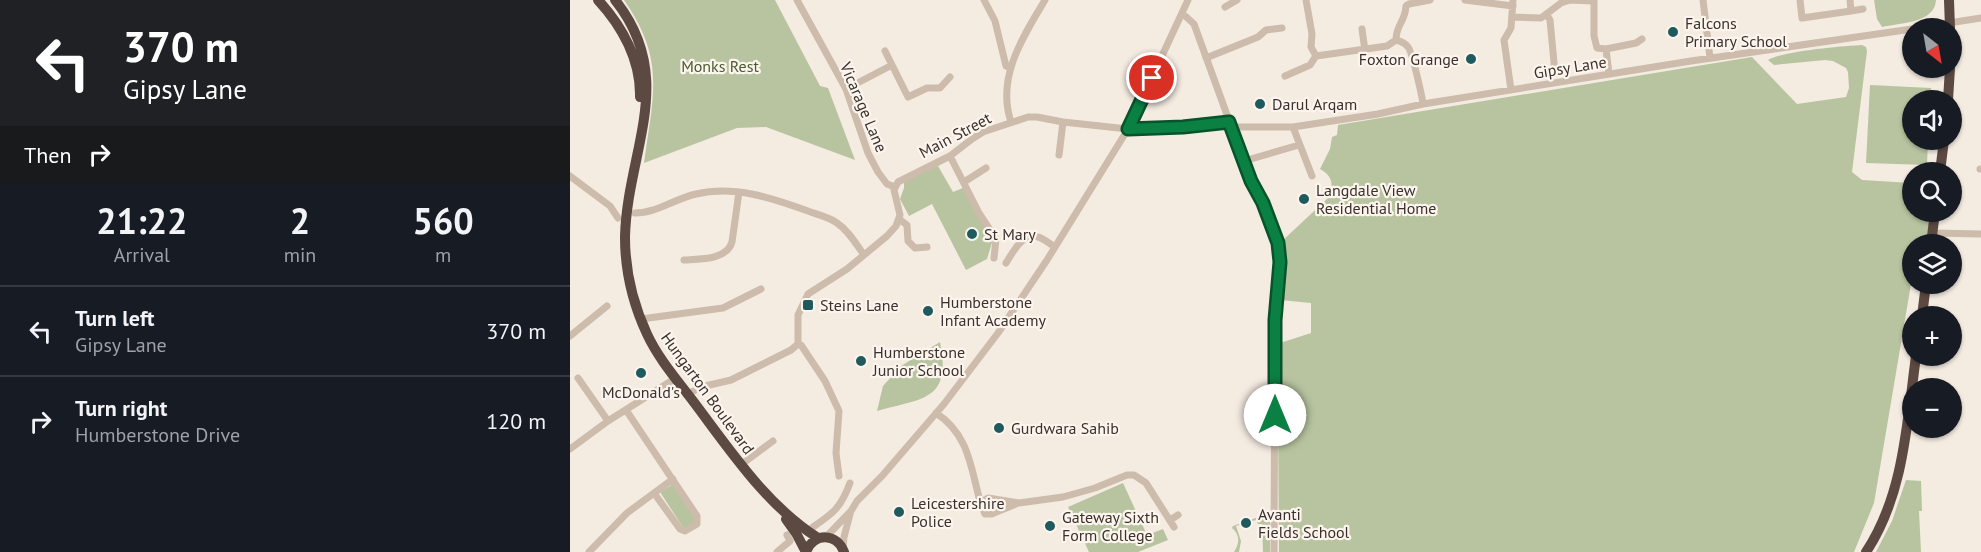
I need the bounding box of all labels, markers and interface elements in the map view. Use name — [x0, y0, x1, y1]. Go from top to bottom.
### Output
place label: Falcons Primary School — [1685, 13, 1787, 51]
north arrow — [1902, 18, 1962, 78]
map controls — [1902, 18, 1962, 438]
text: 370 m — [123, 19, 239, 74]
icon: left — [24, 24, 102, 102]
marker: Falcons Primary School — [1666, 25, 1680, 39]
place label: Foxton Grange — [1359, 49, 1459, 69]
street label: Gipsy Lane — [1532, 51, 1608, 83]
pin — [1126, 52, 1177, 103]
marker: Foxton Grange — [1464, 52, 1478, 66]
park label: Monks Rest — [681, 56, 759, 76]
street label: Vicarage Lane — [836, 58, 892, 155]
icon: arrive — [1135, 61, 1168, 94]
text: Gipsy Lane — [123, 72, 247, 106]
button: sound — [1902, 90, 1962, 150]
place label: Darul Arqam — [1272, 94, 1357, 114]
marker: Darul Arqam — [1253, 97, 1267, 111]
street label: Main Street — [916, 107, 995, 162]
icon: right — [83, 138, 116, 171]
text: Then — [24, 141, 71, 169]
button: search — [1902, 162, 1962, 222]
place label: Langdale View Residential Home — [1316, 180, 1436, 218]
marker: Langdale View Residential Home — [1297, 192, 1311, 206]
text: 21:22 — [96, 197, 188, 244]
text: 2 — [290, 197, 310, 244]
text: 560 — [413, 197, 474, 244]
place label: St Mary — [984, 224, 1036, 244]
marker: St Mary — [965, 227, 979, 241]
button: layers — [1902, 234, 1962, 294]
text: Arrival — [114, 242, 170, 268]
text: min — [284, 242, 316, 268]
text: m — [435, 242, 451, 268]
place label: Humberstone Infant Academy — [940, 292, 1046, 330]
place label: Steins Lane — [820, 295, 899, 315]
marker: Steins Lane — [801, 298, 815, 312]
text: Turn left — [75, 304, 155, 332]
marker: Humberstone Infant Academy — [921, 304, 935, 318]
button: + — [1902, 306, 1962, 366]
icon: left — [24, 315, 57, 348]
text: 370 m — [486, 317, 546, 345]
street label: Hungarton Boulevard — [657, 328, 759, 458]
text: Gipsy Lane — [75, 332, 167, 358]
place label: Humberstone Junior School — [872, 342, 965, 380]
marker: Humberstone Junior School — [854, 354, 868, 368]
marker: McDonald's — [634, 366, 648, 380]
button: − — [1902, 378, 1962, 438]
place label: McDonald's — [602, 382, 680, 402]
position arrow — [1243, 383, 1307, 447]
text: Turn right — [75, 394, 167, 422]
icon: right — [24, 405, 57, 438]
text: 120 m — [486, 407, 546, 435]
place label: Gurdwara Sahib — [1011, 418, 1119, 438]
marker: Gurdwara Sahib — [992, 421, 1006, 435]
text: Humberstone Drive — [75, 422, 240, 448]
place label: Leicestershire Police — [911, 493, 1005, 531]
place label: Avanti Fields School — [1258, 504, 1350, 542]
marker: Leicestershire Police — [892, 505, 906, 519]
place label: Gateway Sixth Form College — [1062, 507, 1159, 545]
marker: Avanti Fields School — [1239, 516, 1253, 530]
marker: Gateway Sixth Form College — [1043, 519, 1057, 533]

